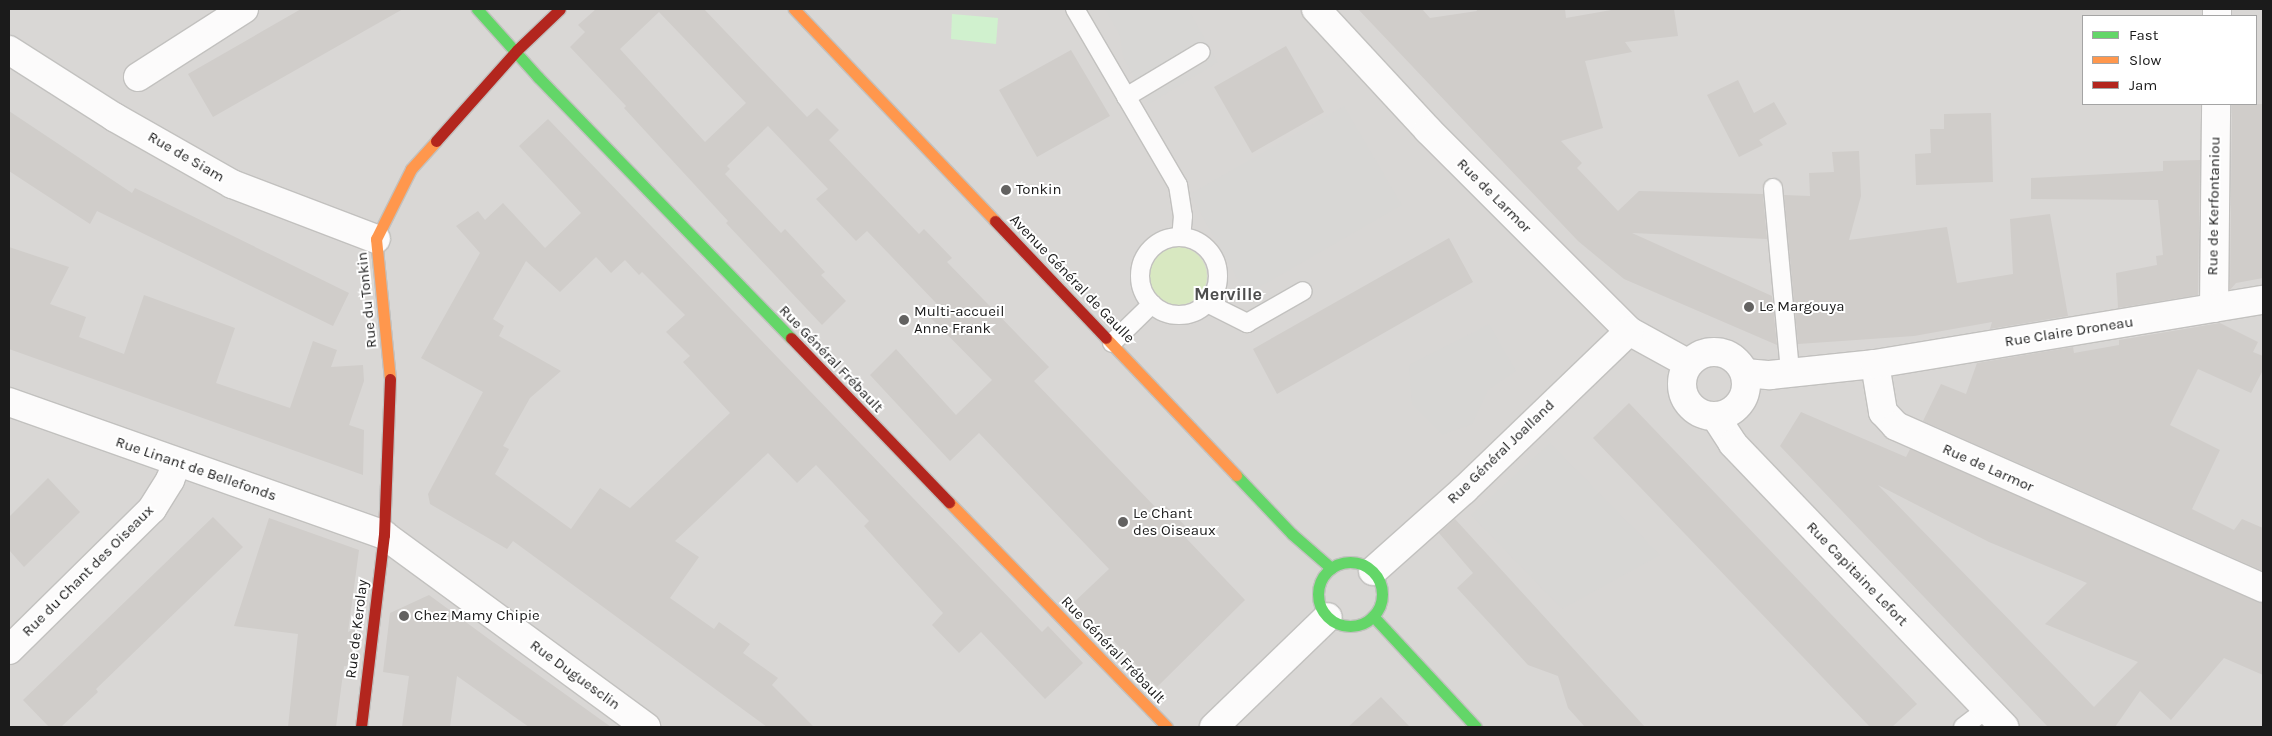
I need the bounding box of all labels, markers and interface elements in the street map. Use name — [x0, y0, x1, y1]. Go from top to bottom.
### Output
legend — [2082, 15, 2257, 105]
text: Fast — [2129, 26, 2158, 44]
text: Slow — [2129, 51, 2161, 69]
text: Jam — [2129, 76, 2157, 94]
street label: Rue de Siam — [144, 128, 228, 186]
street label: Rue de Kerfontaniou — [2204, 136, 2224, 276]
street label: Rue de Larmor — [1453, 155, 1535, 237]
place label: Tonkin — [1016, 181, 1062, 199]
marker: Tonkin — [1000, 184, 1012, 196]
street label: Avenue Général de Gaulle — [1006, 211, 1138, 347]
street label: Rue du Tonkin — [353, 251, 381, 349]
district label: Merville — [1194, 283, 1262, 305]
place label: Le Margouya — [1759, 298, 1844, 316]
marker: Le Margouya — [1743, 301, 1755, 313]
street label: Rue Général Frébault — [775, 302, 887, 416]
place label: Multi-accueil Anne Frank — [914, 302, 1005, 337]
street label: Rue Claire Droneau — [2003, 313, 2135, 351]
marker: Multi-accueil Anne Frank — [898, 314, 910, 326]
street label: Rue Général Joalland — [1444, 396, 1558, 508]
street label: Rue Linant de Bellefonds — [113, 433, 279, 505]
street label: Rue de Larmor — [1940, 440, 2036, 496]
street label: Rue du Chant des Oiseaux — [18, 501, 158, 641]
place label: Le Chant des Oiseaux — [1133, 504, 1216, 539]
marker: Le Chant des Oiseaux — [1117, 516, 1129, 528]
street label: Rue Capitaine Lefort — [1803, 518, 1911, 630]
street label: Rue de Kerolay — [342, 578, 372, 680]
street label: Rue Général Frébault — [1057, 593, 1169, 707]
place label: Chez Mamy Chipie — [414, 607, 540, 625]
marker: Chez Mamy Chipie — [398, 610, 410, 622]
street label: Rue Duguesclin — [526, 636, 624, 714]

